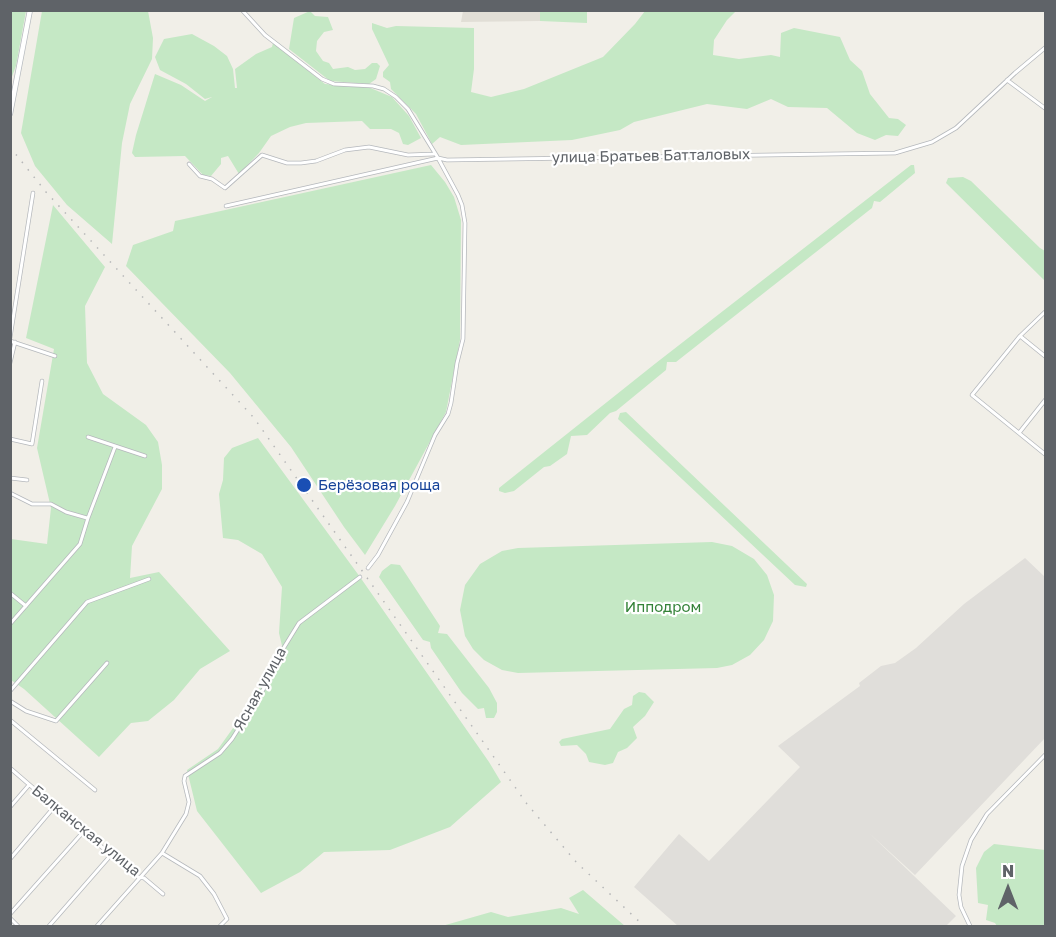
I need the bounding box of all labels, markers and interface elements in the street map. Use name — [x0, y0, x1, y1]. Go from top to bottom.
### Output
street label: улица Братьев Батталовых — [552, 145, 750, 167]
marker: Берёзовая роща — [295, 476, 313, 494]
place label: Берёзовая роща — [318, 476, 440, 494]
park label: Ипподром — [625, 598, 701, 616]
street label: Ясная улица — [230, 644, 290, 734]
street label: Балканская улица — [28, 782, 144, 880]
north arrow — [978, 859, 1038, 919]
text: N — [1002, 861, 1014, 881]

